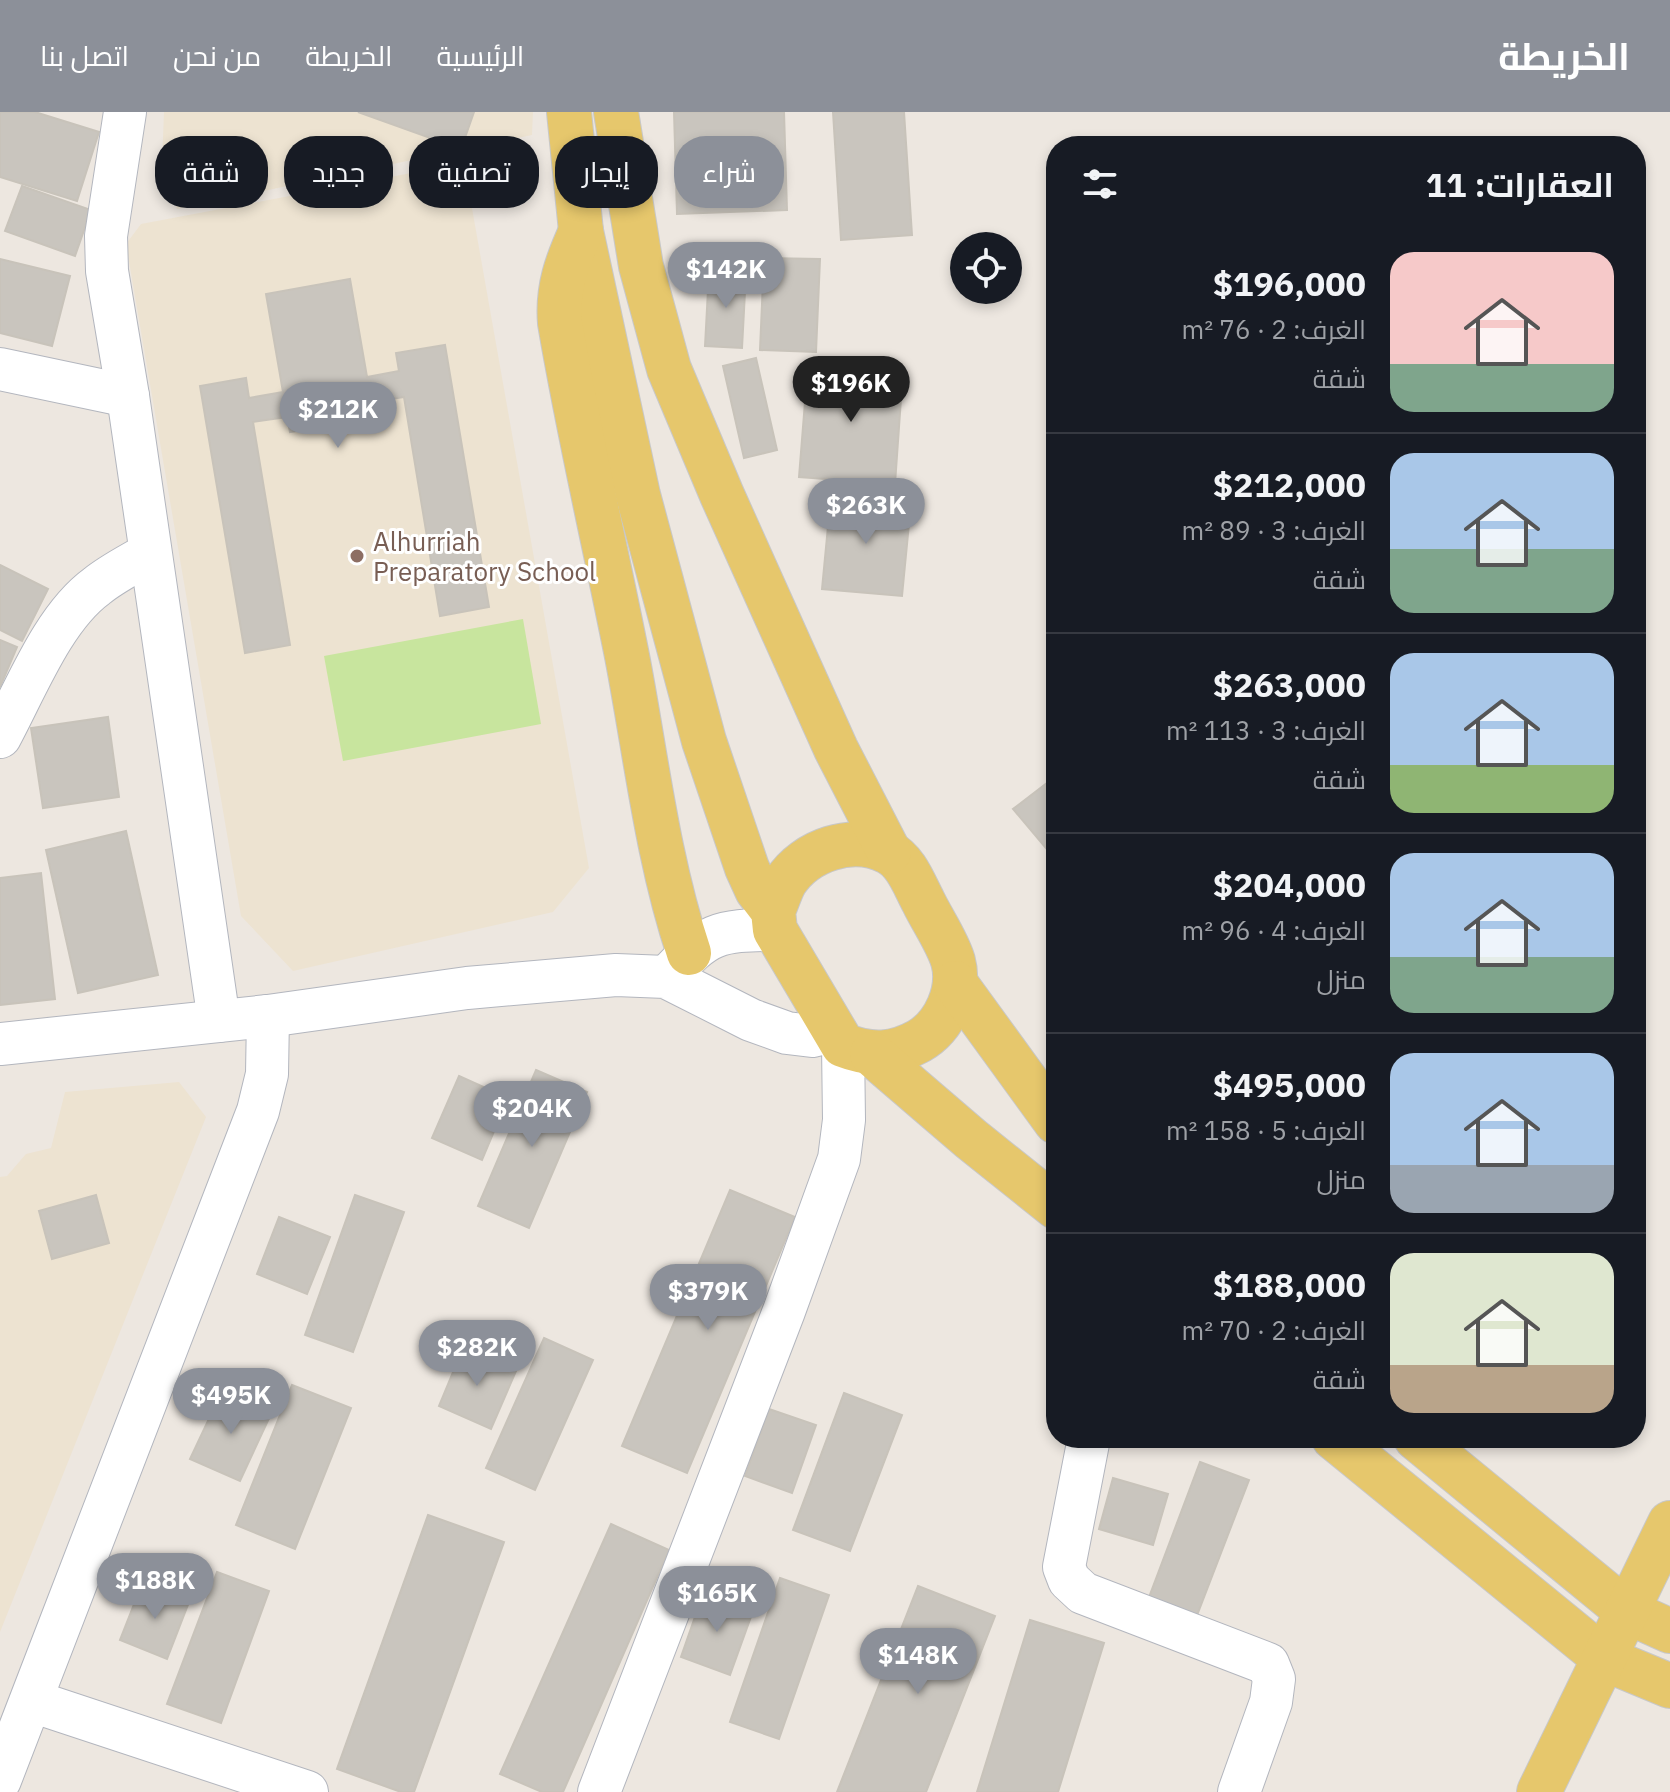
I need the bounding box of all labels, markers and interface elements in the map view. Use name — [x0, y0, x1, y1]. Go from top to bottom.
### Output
text: الخريطة — [1498, 31, 1630, 80]
text: اتصل بنا — [40, 37, 129, 74]
text: من نحن — [173, 37, 261, 74]
text: الخريطة — [305, 37, 393, 74]
text: الرئيسية — [437, 37, 524, 74]
chip: شقة — [155, 136, 268, 208]
chip: جديد — [284, 136, 393, 208]
chip: تصفية — [409, 136, 539, 208]
chip: إيجار — [555, 136, 658, 208]
chip: شراء — [674, 136, 784, 208]
icon: filters — [1078, 162, 1122, 206]
text: العقارات: 11 — [1426, 162, 1614, 206]
map controls — [950, 232, 1022, 304]
button: locate — [950, 232, 1022, 304]
pin: $142K — [670, 242, 782, 310]
text: $142K — [686, 251, 766, 285]
text: $196,000 — [1213, 261, 1366, 305]
icon: home — [1454, 284, 1550, 380]
text: الغرف: 2 · 76 m² — [1182, 312, 1366, 346]
pin: $196K — [795, 356, 907, 424]
text: شقة — [1313, 361, 1366, 395]
text: $196K — [811, 365, 891, 399]
pin: $212K — [282, 382, 394, 450]
text: $212K — [298, 391, 378, 425]
text: $212,000 — [1213, 462, 1366, 506]
pin: $263K — [810, 478, 922, 546]
icon: home — [1454, 485, 1550, 581]
text: $263K — [826, 487, 906, 521]
text: الغرف: 3 · 89 m² — [1182, 513, 1366, 547]
place label: Alhurriah Preparatory School — [373, 524, 596, 588]
marker: Alhurriah Preparatory School — [348, 547, 366, 565]
text: شقة — [1313, 562, 1366, 596]
text: $263,000 — [1213, 662, 1366, 706]
icon: home — [1454, 685, 1550, 781]
text: الغرف: 3 · 113 m² — [1166, 713, 1366, 747]
text: شقة — [1313, 762, 1366, 796]
text: $204,000 — [1213, 862, 1366, 906]
icon: home — [1454, 885, 1550, 981]
text: الغرف: 4 · 96 m² — [1182, 913, 1366, 947]
text: منزل — [1317, 962, 1366, 996]
text: $495,000 — [1213, 1062, 1366, 1106]
pin: $204K — [476, 1081, 588, 1149]
icon: home — [1454, 1085, 1550, 1181]
text: $204K — [492, 1090, 572, 1124]
text: الغرف: 5 · 158 m² — [1166, 1113, 1366, 1147]
text: منزل — [1317, 1162, 1366, 1196]
text: $188,000 — [1213, 1262, 1366, 1306]
pin: $379K — [652, 1264, 764, 1332]
text: $379K — [668, 1273, 748, 1307]
icon: home — [1454, 1285, 1550, 1381]
text: الغرف: 2 · 70 m² — [1182, 1313, 1366, 1347]
pin: $282K — [421, 1320, 533, 1388]
text: $282K — [437, 1329, 517, 1363]
text: شقة — [1313, 1362, 1366, 1396]
pin: $495K — [175, 1368, 287, 1436]
text: $495K — [191, 1377, 271, 1411]
pin: $188K — [99, 1553, 211, 1621]
text: $188K — [115, 1562, 195, 1596]
pin: $165K — [661, 1566, 773, 1634]
text: $165K — [677, 1575, 757, 1609]
pin: $148K — [862, 1628, 974, 1696]
text: $148K — [878, 1637, 958, 1671]

